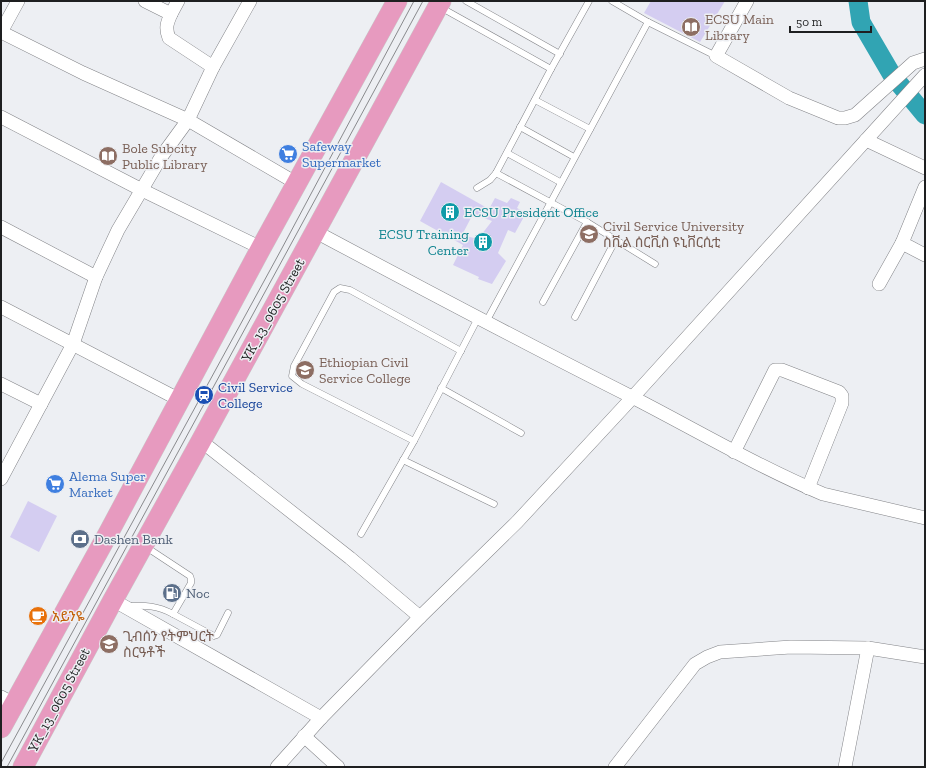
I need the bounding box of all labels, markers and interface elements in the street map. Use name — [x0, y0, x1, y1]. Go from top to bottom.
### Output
scale bar — [790, 8, 871, 34]
place label: ECSU Main Library — [705, 11, 774, 44]
text: 50 m — [796, 15, 823, 29]
library icon: ECSU Main Library — [680, 16, 702, 38]
place label: Safeway Supermarket — [302, 138, 382, 171]
place label: Bole Subcity Public Library — [122, 140, 208, 173]
supermarket icon: Safeway Supermarket — [277, 143, 299, 165]
library icon: Bole Subcity Public Library — [97, 145, 119, 167]
building icon: ECSU President Office — [439, 201, 461, 223]
place label: ECSU President Office — [464, 204, 599, 221]
place label: Civil Service University ስቪል ሰርቪስ ዩኒቨርሲቲ — [603, 218, 745, 251]
school or university icon: Civil Service University ስቪል ሰርቪስ ዩኒቨርሲቲ — [578, 223, 600, 245]
place label: ECSU Training Center — [379, 226, 469, 259]
building icon: ECSU Training Center — [472, 231, 494, 253]
street label: YK_13_0605 Street — [237, 255, 309, 366]
place label: Ethiopian Civil Service College — [319, 354, 411, 387]
school or university icon: Ethiopian Civil Service College — [294, 359, 316, 381]
place label: Civil Service College — [218, 379, 293, 412]
station icon: Civil Service College — [193, 384, 215, 406]
place label: Alema Super Market — [69, 468, 146, 501]
supermarket icon: Alema Super Market — [44, 473, 66, 495]
bank icon: Dashen Bank — [69, 528, 91, 550]
place label: Dashen Bank — [94, 531, 174, 548]
fuel station icon: Noc — [161, 582, 183, 604]
place label: Noc — [186, 585, 210, 602]
cafe icon: አይንዬ — [27, 605, 49, 627]
place label: አይንዬ — [52, 608, 85, 625]
place label: ጊብሰን የትምህርት ስርዓቶች — [123, 628, 215, 661]
school or university icon: ጊብሰን የትምህርት ስርዓቶች — [98, 633, 120, 655]
street label: YK_13_0605 Street — [24, 644, 94, 756]

